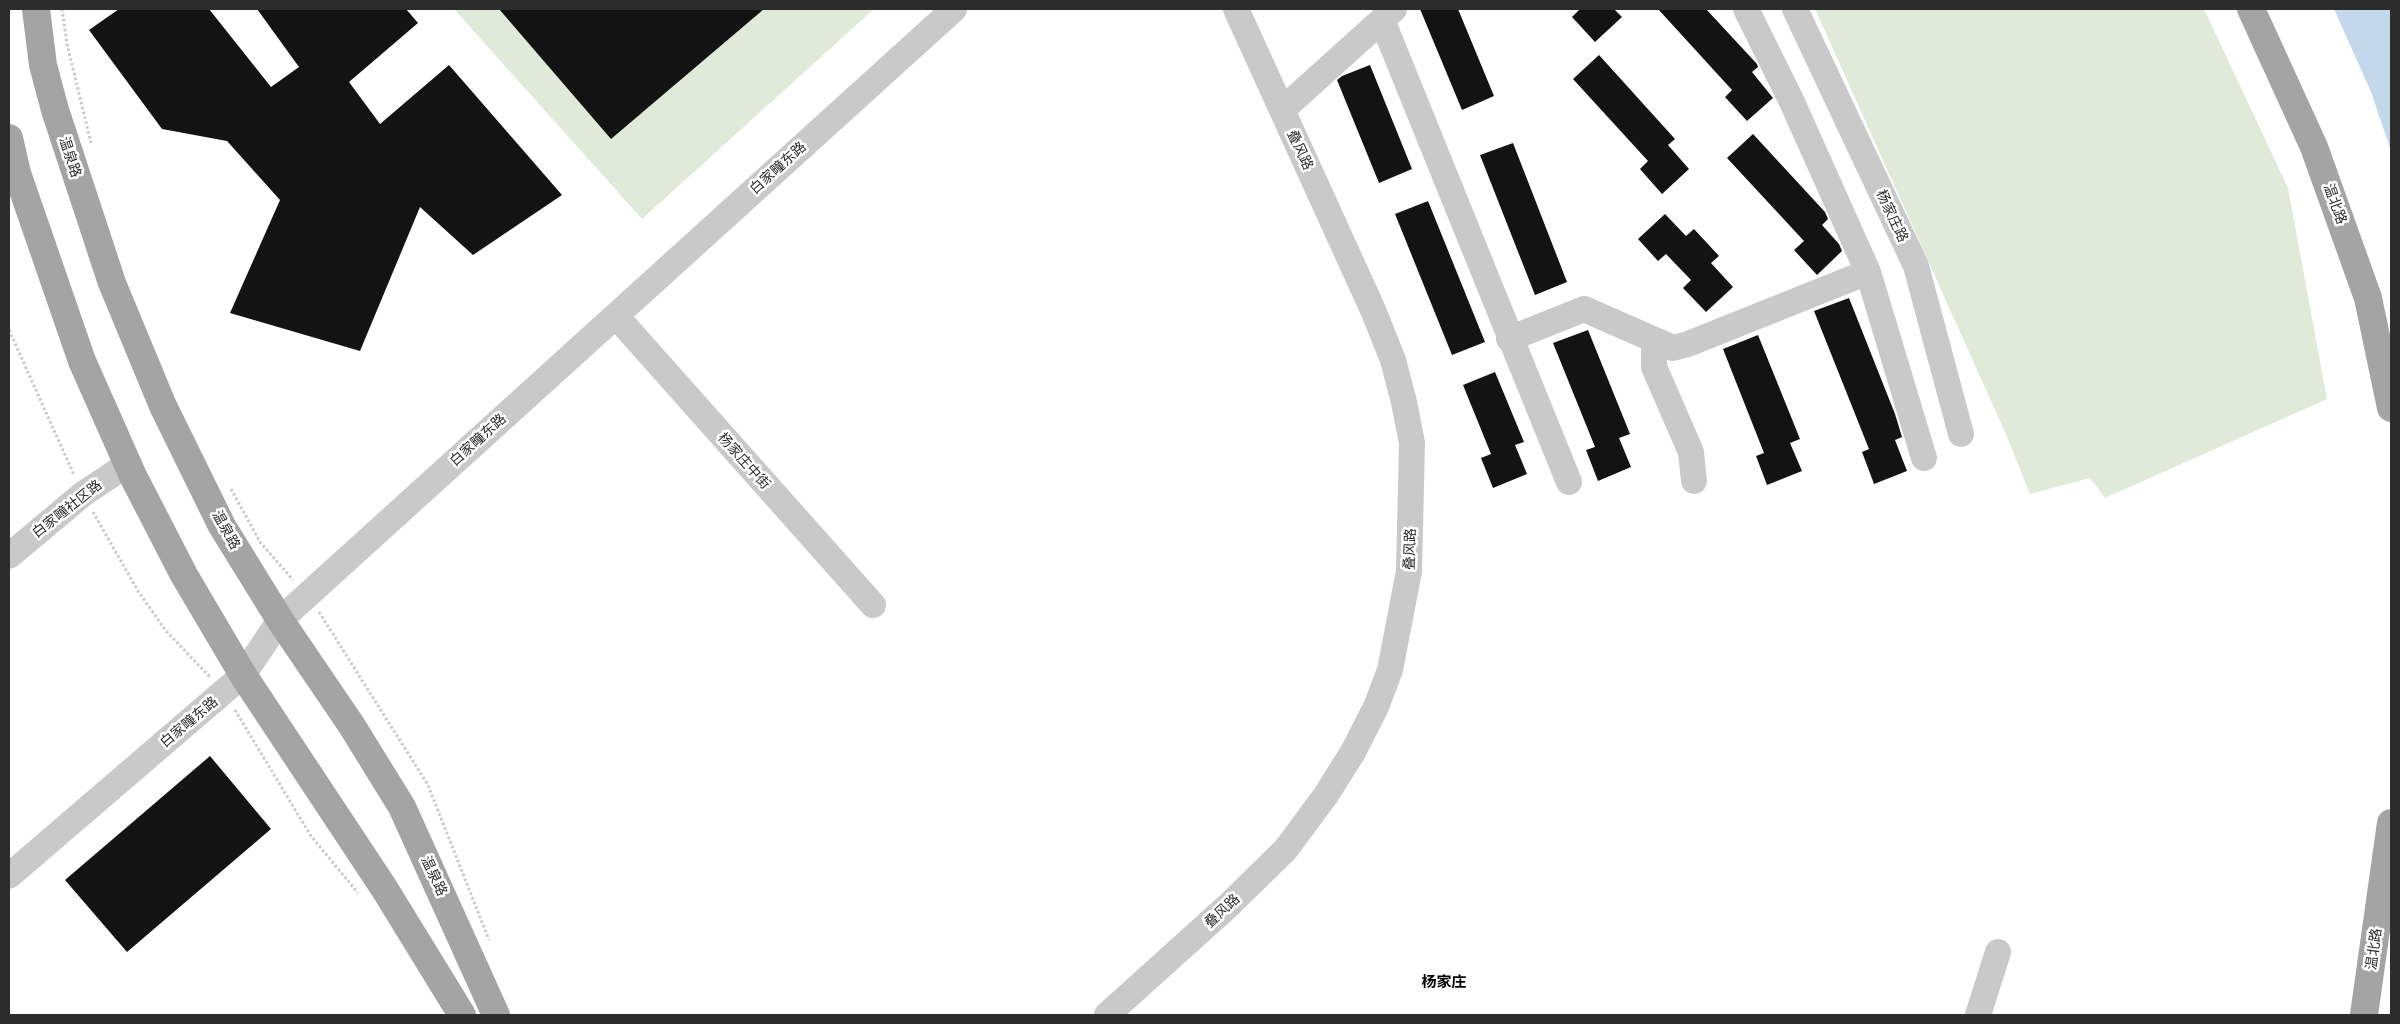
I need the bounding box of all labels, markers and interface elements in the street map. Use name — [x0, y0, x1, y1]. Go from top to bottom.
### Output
street label: 叠风路 — [1284, 127, 1316, 173]
street label: 温泉路 — [56, 134, 84, 180]
street label: 白家疃东路 — [746, 138, 810, 198]
street label: 温北路 — [2320, 181, 2350, 227]
street label: 杨家庄路 — [1873, 187, 1911, 245]
street label: 白家疃东路 — [446, 410, 510, 470]
street label: 杨家庄中街 — [714, 429, 774, 493]
street label: 白家疃社区路 — [29, 477, 105, 541]
street label: 温泉路 — [208, 508, 244, 552]
street label: 叠风路 — [1401, 528, 1419, 570]
street label: 白家疃东路 — [157, 693, 221, 751]
street label: 温泉路 — [418, 853, 450, 899]
street label: 叠风路 — [1201, 891, 1243, 931]
street label: 温北路 — [2363, 927, 2385, 971]
district label: 杨家庄 — [1422, 973, 1466, 991]

